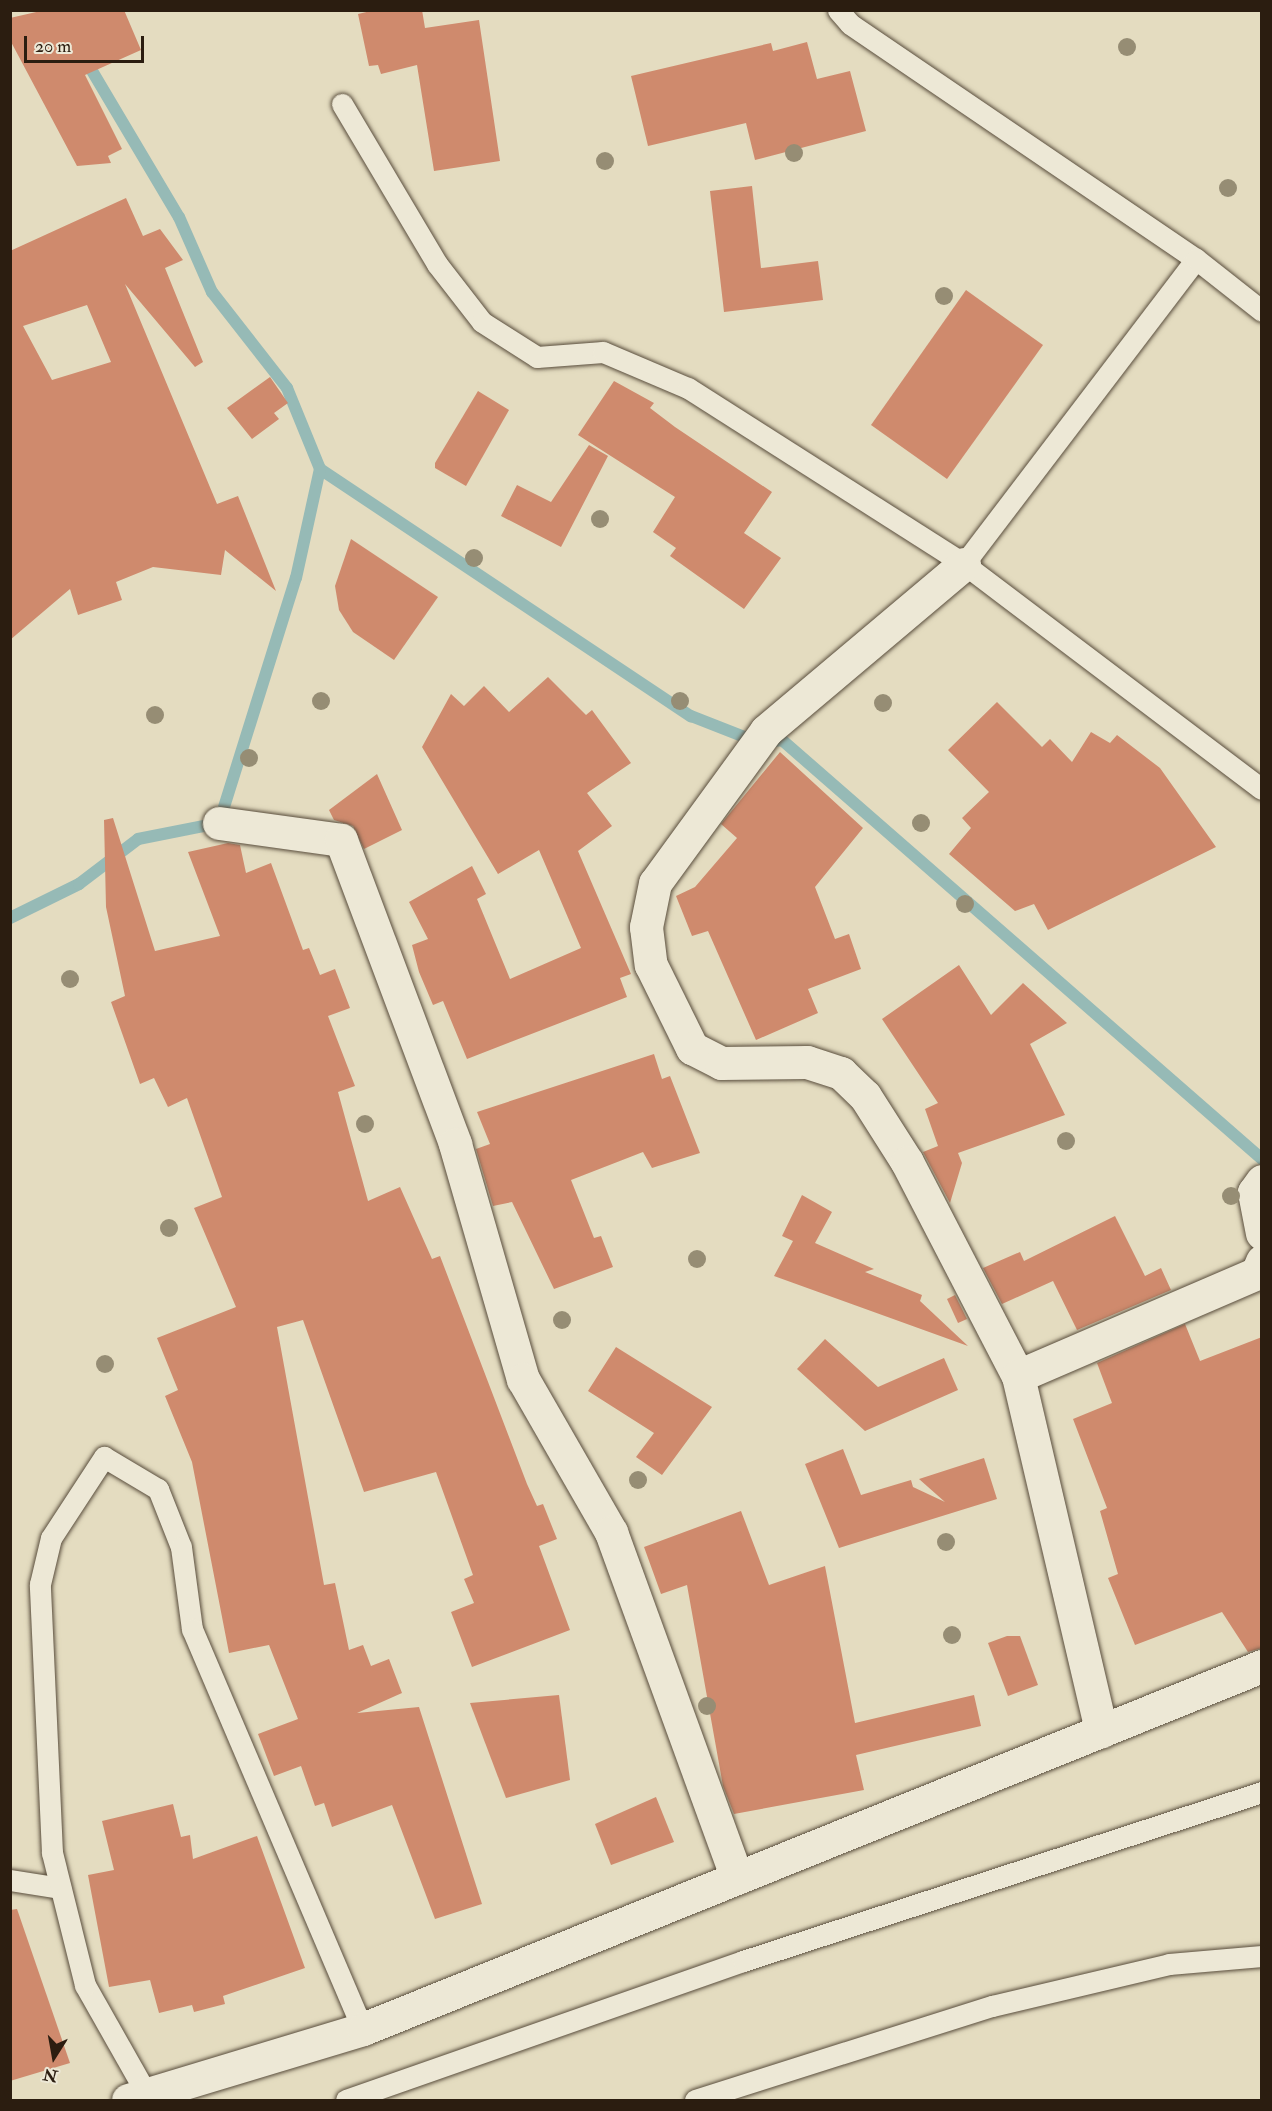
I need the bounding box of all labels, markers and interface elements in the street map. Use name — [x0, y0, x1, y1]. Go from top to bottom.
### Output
scale bar — [27, 24, 147, 62]
text: 20 m — [35, 35, 71, 58]
north arrow — [24, 2027, 84, 2087]
text: N — [42, 2063, 60, 2086]

